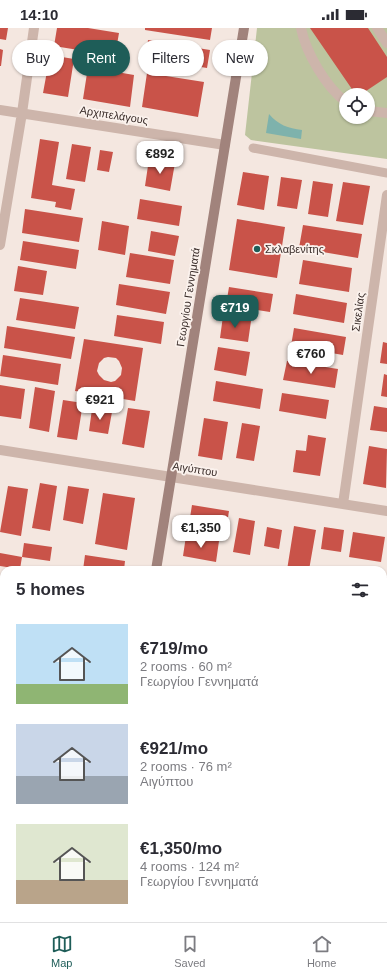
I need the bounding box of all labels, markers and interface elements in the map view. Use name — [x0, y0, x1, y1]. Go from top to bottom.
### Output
text: 14:10 — [20, 6, 58, 23]
chip: Buy — [12, 40, 64, 76]
chip: Rent — [72, 40, 130, 76]
chip: Filters — [138, 40, 204, 76]
chip: New — [212, 40, 268, 76]
map controls — [339, 88, 375, 124]
button: locate — [339, 88, 375, 124]
street label: Αρχιπελάγους — [79, 104, 149, 126]
pin: €892 — [136, 141, 184, 175]
text: €892 — [146, 146, 174, 161]
place label: Σκλαβενίτης — [265, 243, 324, 255]
marker: Σκλαβενίτης — [252, 244, 262, 254]
street label: Γεωργίου Γεννηματά — [174, 246, 202, 347]
street label: Σικελίας — [349, 292, 367, 332]
pin: €719 — [211, 295, 259, 329]
text: €719 — [221, 300, 249, 315]
pin: €760 — [287, 341, 335, 375]
text: €760 — [297, 346, 325, 361]
pin: €921 — [76, 387, 124, 421]
text: €921 — [86, 392, 114, 407]
street label: Αιγύπτου — [172, 460, 218, 478]
pin: €1,350 — [168, 515, 234, 549]
text: €1,350 — [181, 520, 221, 535]
icon: filters — [349, 579, 371, 601]
text: 5 homes — [16, 580, 85, 599]
text: €719/mo — [140, 639, 208, 658]
icon: home — [48, 640, 96, 688]
text: 2 rooms · 60 m² — [140, 659, 232, 674]
text: Γεωργίου Γεννηματά — [140, 674, 259, 689]
text: €921/mo — [140, 739, 208, 758]
icon: home — [48, 740, 96, 788]
text: 2 rooms · 76 m² — [140, 759, 232, 774]
text: Αιγύπτου — [140, 774, 193, 789]
text: €1,350/mo — [140, 839, 222, 858]
icon: home — [48, 840, 96, 888]
text: 4 rooms · 124 m² — [140, 859, 239, 874]
text: Γεωργίου Γεννηματά — [140, 874, 259, 889]
tab: Map — [51, 933, 73, 969]
tab: Saved — [174, 933, 205, 969]
tab: Home — [307, 933, 336, 969]

